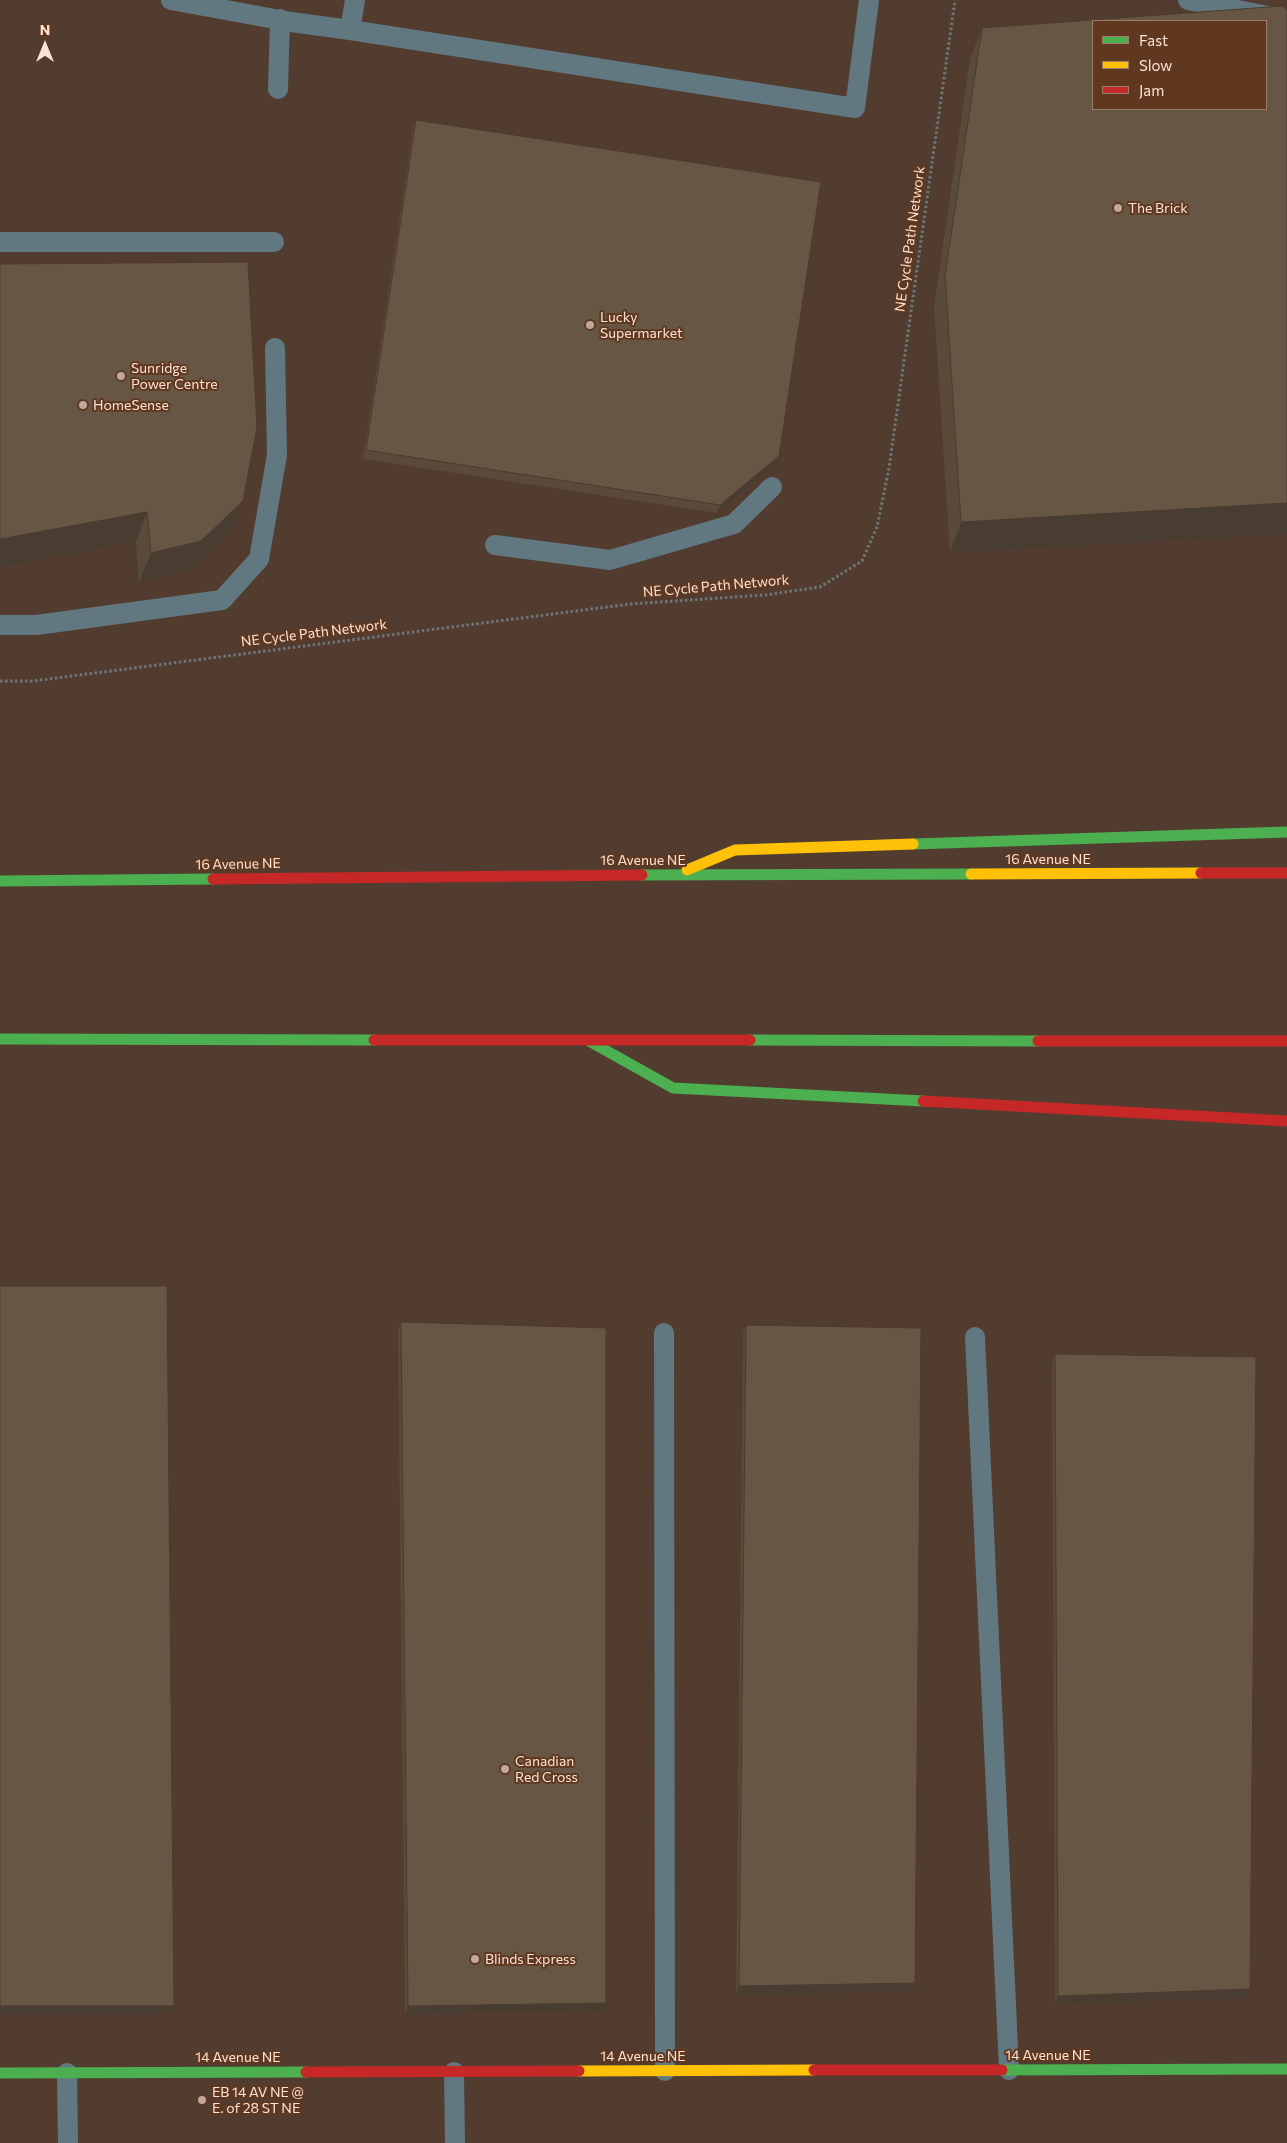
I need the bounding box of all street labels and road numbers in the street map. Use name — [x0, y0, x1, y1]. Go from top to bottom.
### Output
street label: NE Cycle Path Network — [891, 165, 929, 313]
street label: NE Cycle Path Network — [642, 571, 790, 601]
street label: NE Cycle Path Network — [240, 616, 388, 650]
street label: 16 Avenue NE — [1005, 851, 1091, 867]
street label: 16 Avenue NE — [600, 852, 686, 868]
street label: 16 Avenue NE — [195, 855, 281, 873]
street label: 14 Avenue NE — [1005, 2047, 1091, 2063]
street label: 14 Avenue NE — [600, 2048, 686, 2064]
street label: 14 Avenue NE — [195, 2049, 281, 2065]

